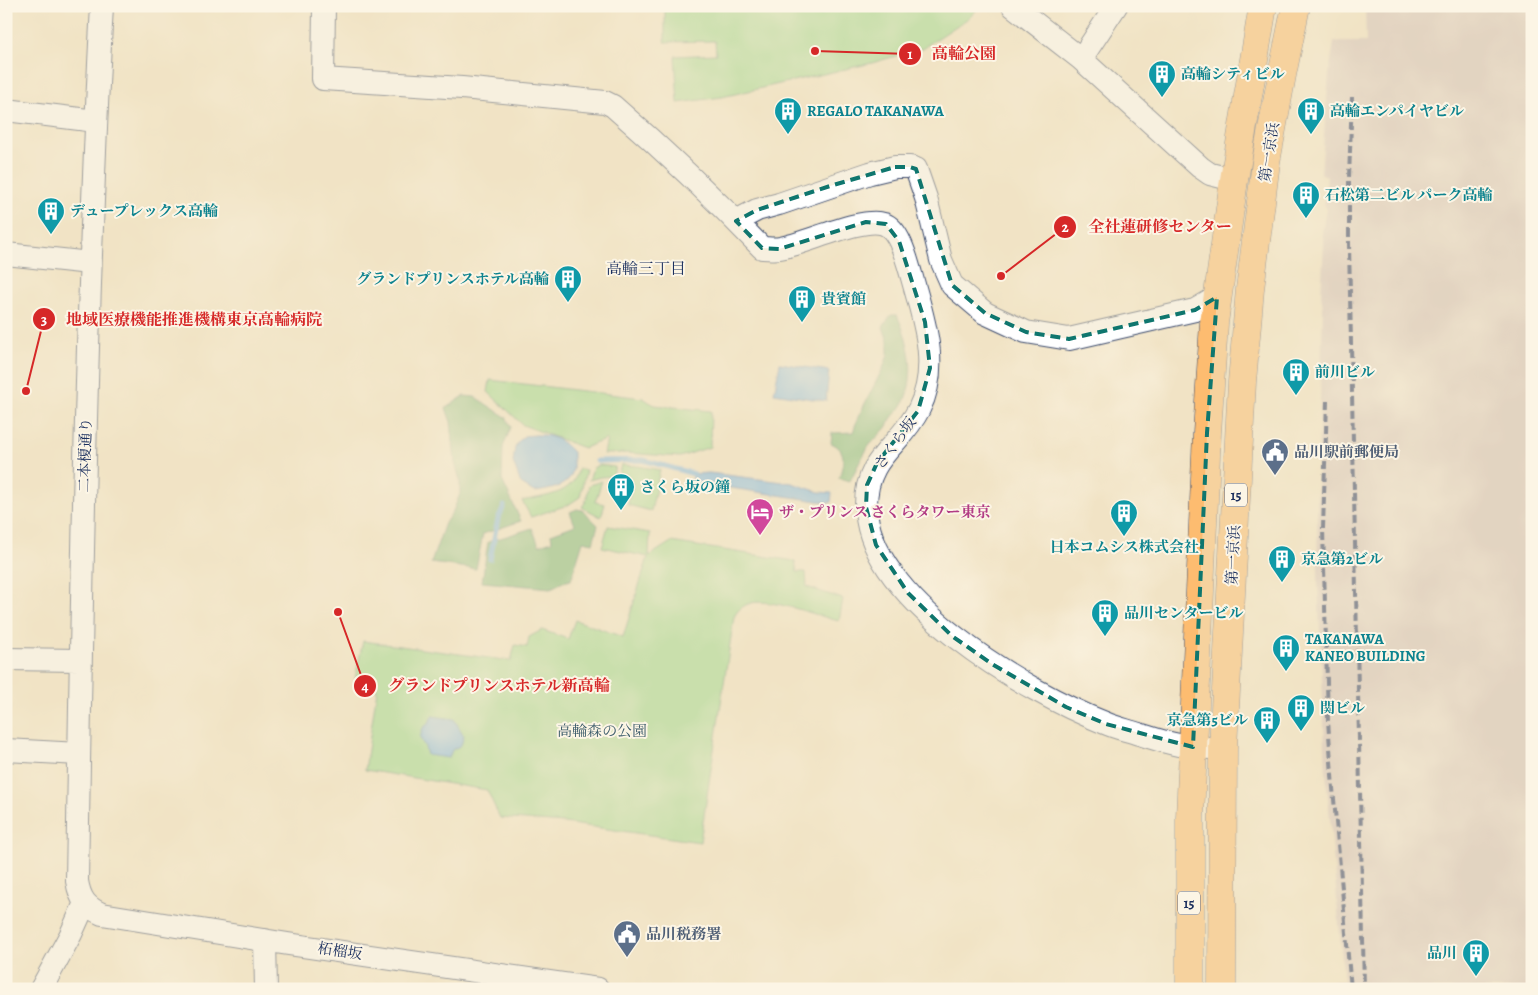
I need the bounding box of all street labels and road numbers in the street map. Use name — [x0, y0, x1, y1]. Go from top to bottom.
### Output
street label: 第一京浜 — [1254, 121, 1284, 183]
street label: さくら坂 — [869, 413, 921, 473]
street label: 二本榎通り — [74, 417, 96, 493]
road number: 15 — [1225, 484, 1247, 506]
street label: 第一京浜 — [1221, 525, 1245, 585]
road number: 15 — [1178, 891, 1200, 914]
street label: 柘榴坂 — [316, 938, 364, 964]

